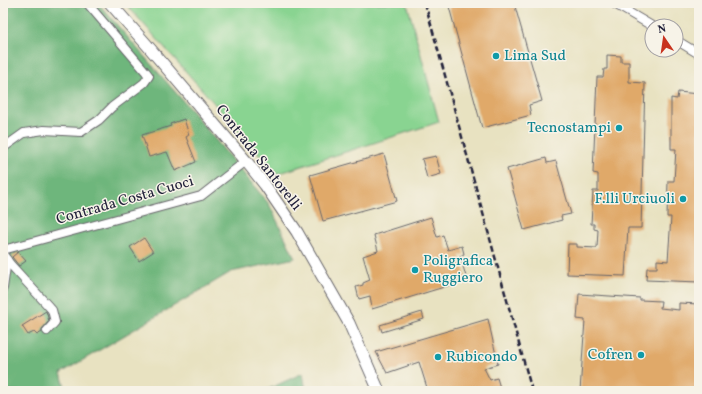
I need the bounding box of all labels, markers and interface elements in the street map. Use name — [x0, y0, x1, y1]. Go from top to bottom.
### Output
north arrow — [644, 18, 684, 58]
text: N — [657, 22, 668, 38]
place label: Lima Sud — [504, 46, 566, 67]
marker: Lima Sud — [491, 51, 501, 61]
street label: Contrada Santorelli — [210, 101, 306, 215]
place label: Tecnostampi — [527, 118, 611, 139]
marker: Tecnostampi — [614, 123, 624, 133]
street label: Contrada Costa Cuoci — [54, 171, 196, 231]
place label: F.lli Urciuoli — [595, 189, 675, 210]
marker: F.lli Urciuoli — [678, 194, 688, 204]
place label: Poligrafica Ruggiero — [423, 251, 493, 289]
marker: Poligrafica Ruggiero — [410, 265, 420, 275]
place label: Cofren — [588, 345, 633, 366]
place label: Rubicondo — [446, 347, 518, 368]
marker: Cofren — [636, 350, 646, 360]
marker: Rubicondo — [433, 352, 443, 362]

